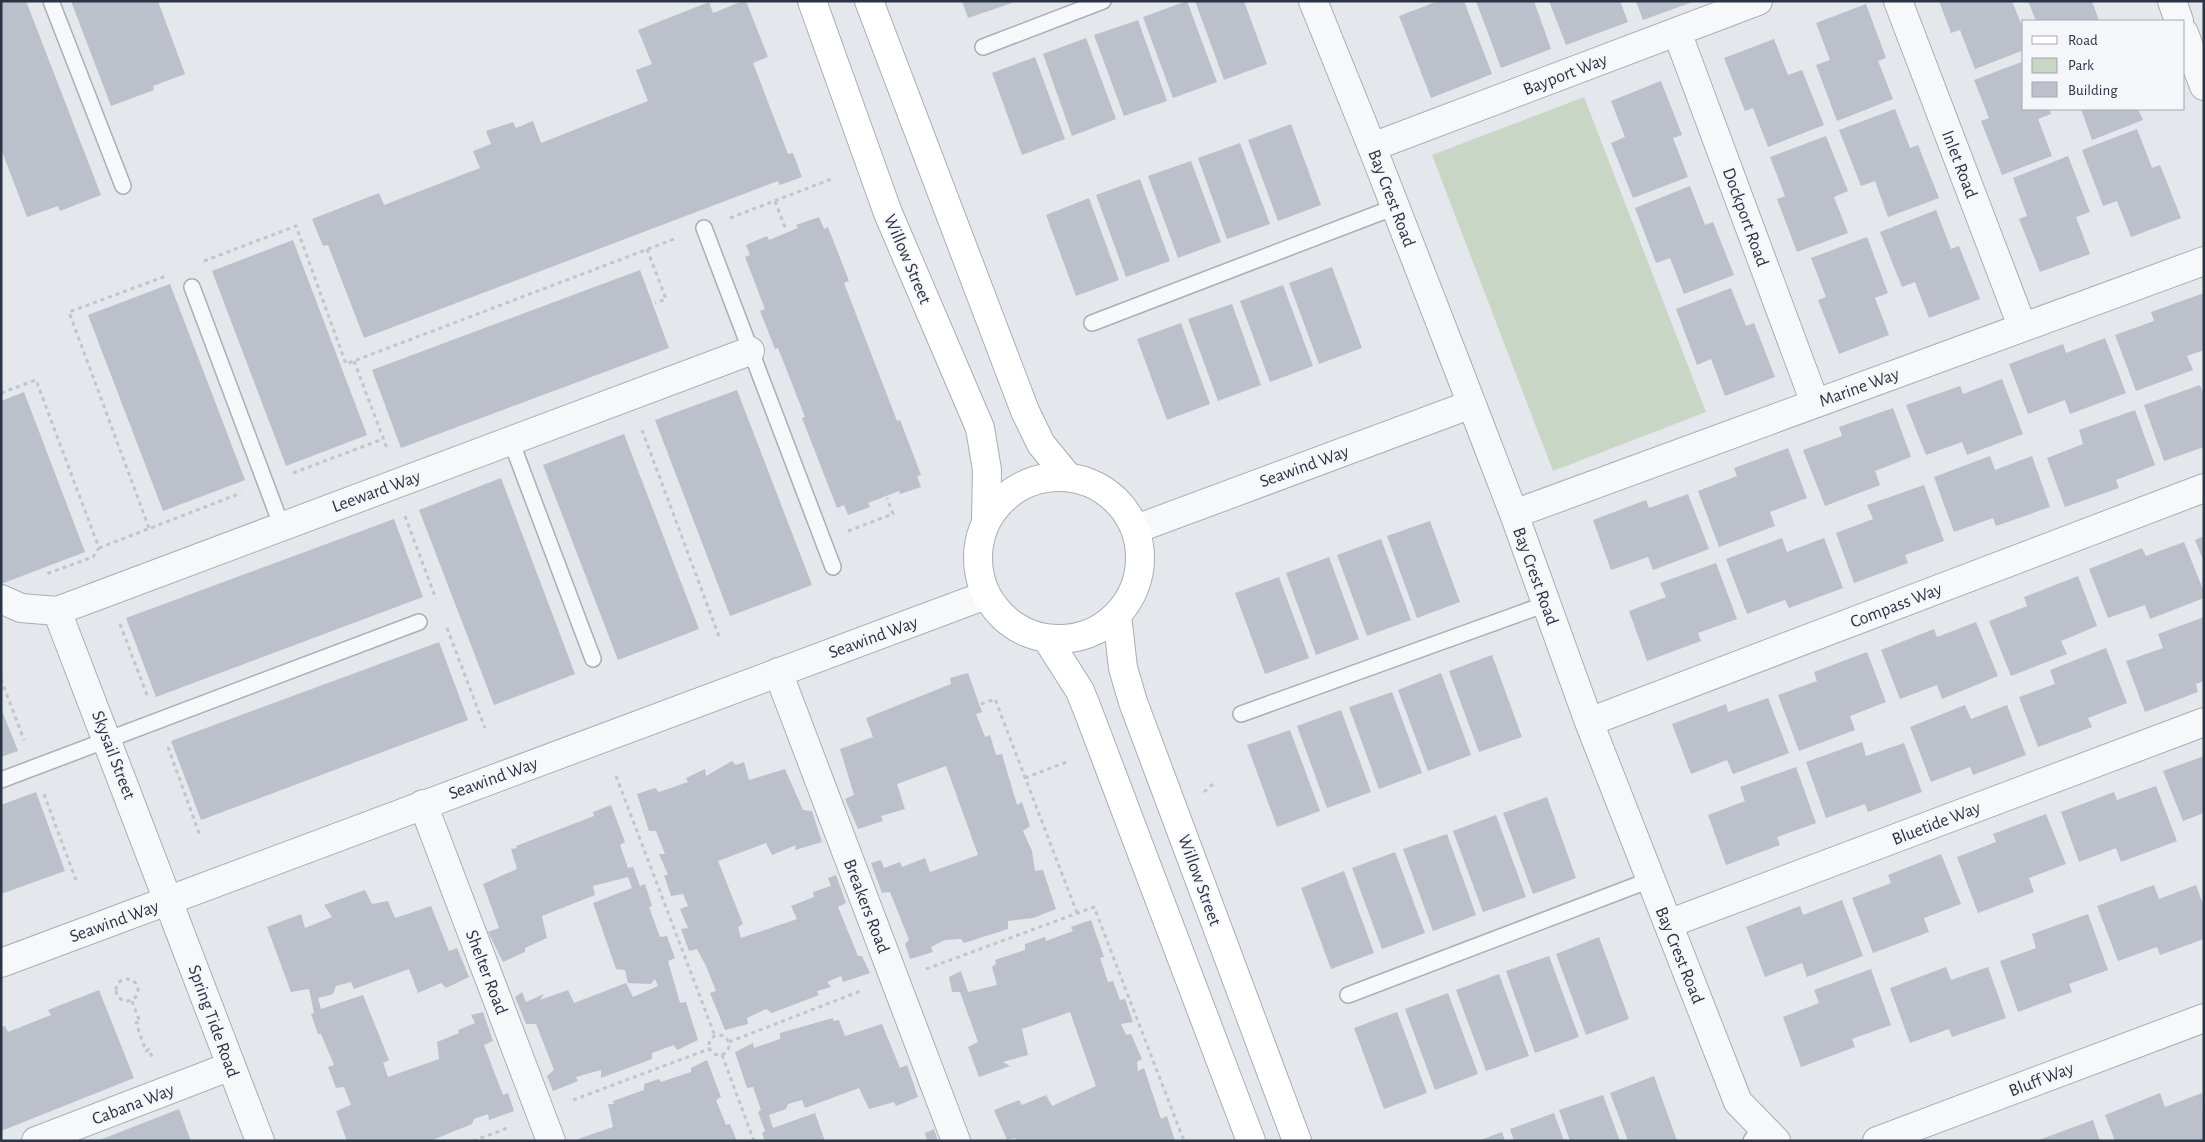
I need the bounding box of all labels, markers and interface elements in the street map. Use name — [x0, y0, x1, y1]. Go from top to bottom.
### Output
legend — [2022, 20, 2185, 110]
text: Road — [2068, 33, 2098, 48]
street label: Bayport Way — [1521, 51, 1610, 99]
text: Park — [2068, 58, 2094, 73]
text: Building — [2068, 83, 2118, 98]
street label: Inlet Road — [1938, 128, 1980, 201]
street label: Bay Crest Road — [1364, 147, 1418, 250]
street label: Dockport Road — [1719, 166, 1771, 269]
street label: Willow Street — [880, 212, 934, 307]
street label: Marine Way — [1817, 365, 1902, 411]
street label: Seawind Way — [1257, 442, 1352, 491]
street label: Leeward Way — [330, 468, 423, 516]
street label: Bay Crest Road — [1509, 525, 1561, 628]
street label: Compass Way — [1848, 580, 1945, 632]
street label: Seawind Way — [826, 613, 921, 662]
street label: Skysail Street — [88, 709, 138, 802]
street label: Seawind Way — [446, 754, 541, 803]
street label: Bluetide Way — [1890, 799, 1983, 849]
street label: Willow Street — [1174, 832, 1224, 928]
street label: Breakers Road — [840, 857, 892, 956]
street label: Seawind Way — [67, 897, 162, 946]
street label: Bay Crest Road — [1651, 904, 1707, 1006]
street label: Shelter Road — [462, 928, 510, 1017]
street label: Spring Tide Road — [184, 963, 242, 1080]
street label: Bluff Way — [2006, 1059, 2077, 1100]
street label: Cabana Way — [90, 1081, 177, 1129]

